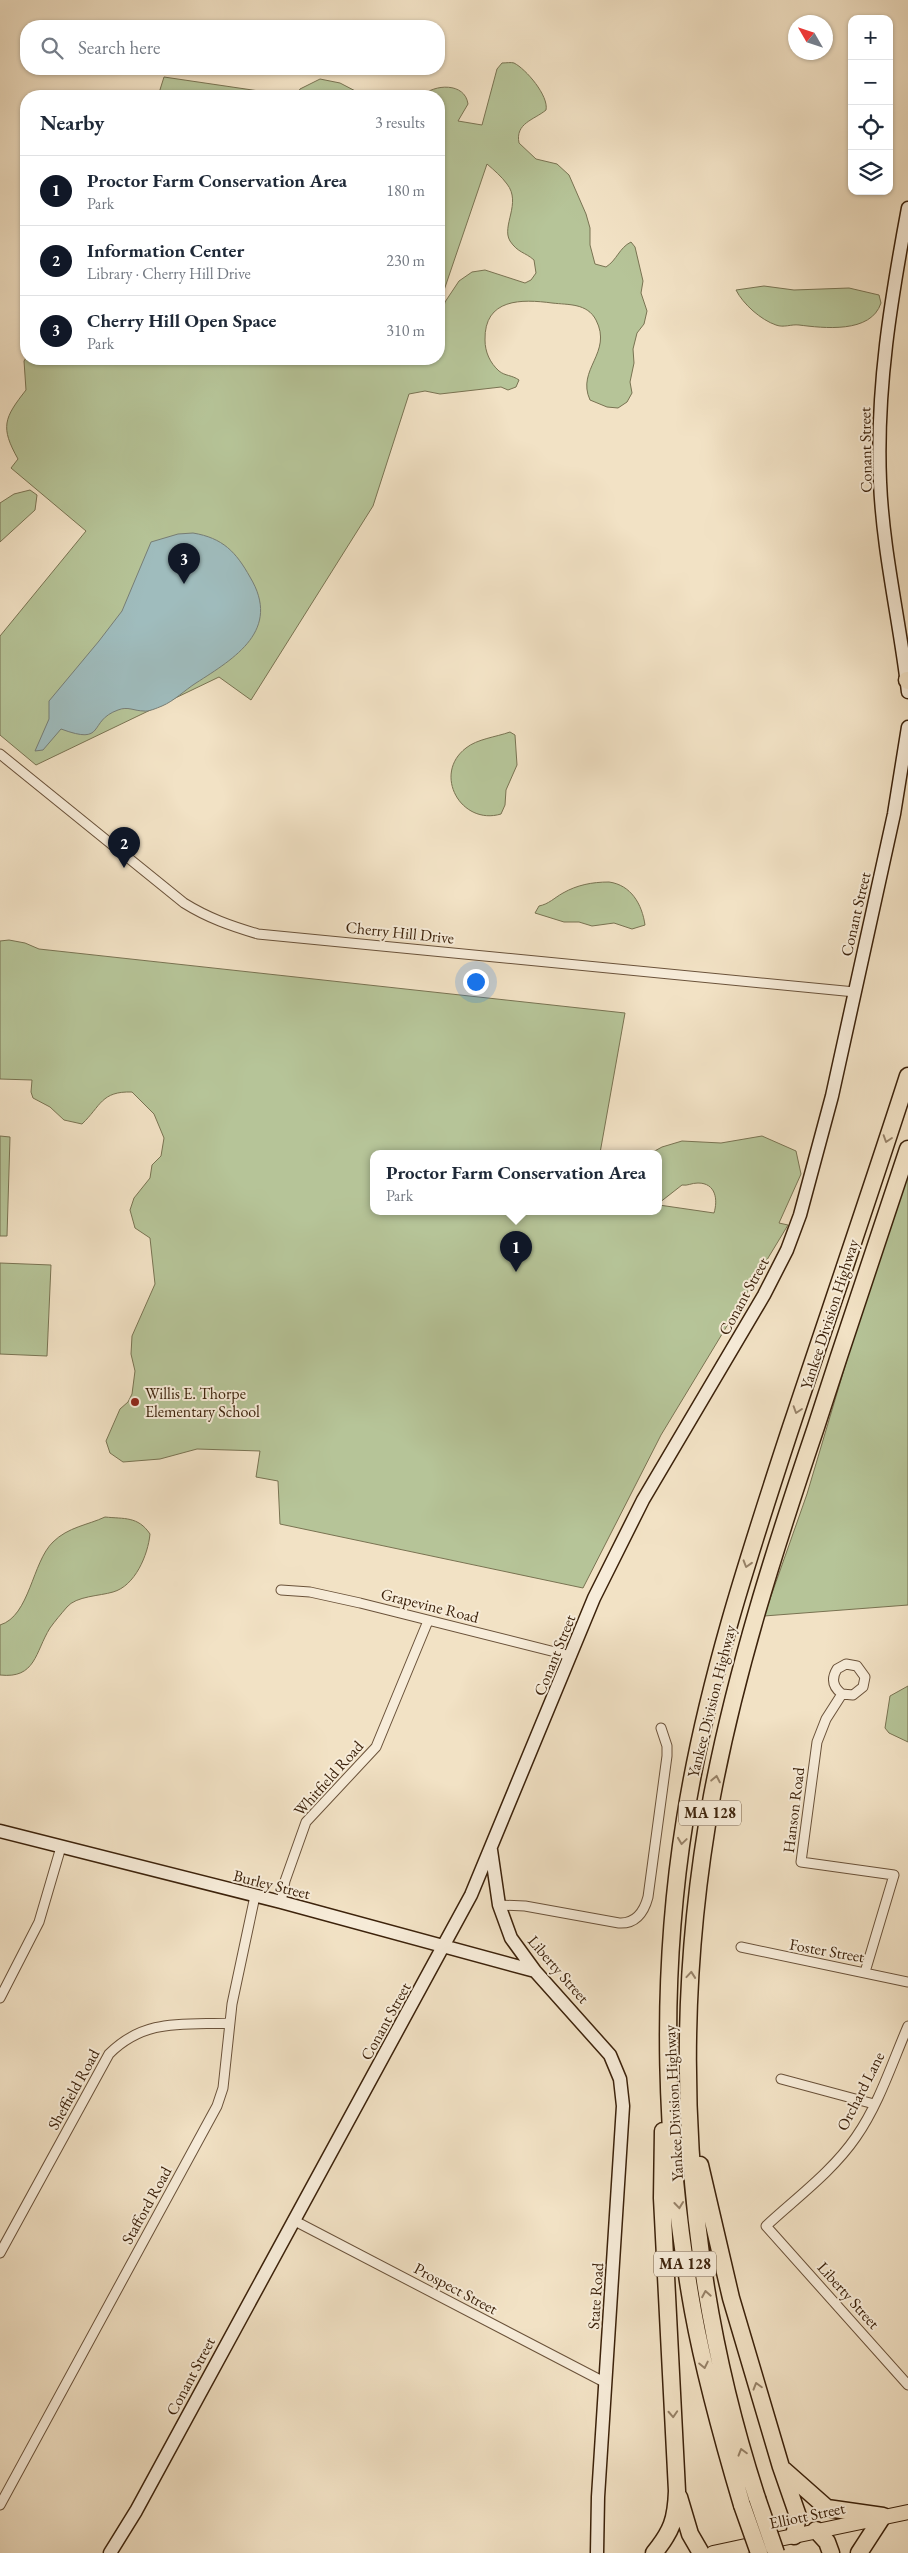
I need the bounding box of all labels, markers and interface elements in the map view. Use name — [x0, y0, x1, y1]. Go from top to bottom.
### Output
north arrow — [788, 15, 833, 60]
map controls — [848, 15, 893, 195]
button: + — [848, 15, 893, 60]
search box — [20, 20, 445, 75]
icon: search — [38, 34, 66, 62]
text: Search here — [78, 35, 160, 60]
button: − — [848, 60, 893, 105]
button: locate — [848, 105, 893, 150]
text: Nearby — [40, 109, 104, 136]
text: 3 results — [375, 112, 425, 133]
button: layers — [848, 150, 893, 195]
text: Proctor Farm Conservation Area — [87, 168, 347, 193]
text: 1 — [52, 180, 60, 201]
text: 180 m — [386, 180, 425, 201]
text: Park — [87, 193, 114, 214]
text: Information Center — [87, 238, 244, 263]
text: 2 — [52, 250, 60, 271]
text: 230 m — [386, 250, 425, 271]
text: Library · Cherry Hill Drive — [87, 263, 251, 284]
text: Cherry Hill Open Space — [87, 308, 276, 333]
text: 3 — [52, 320, 60, 341]
text: 310 m — [386, 320, 425, 341]
text: Park — [87, 333, 114, 354]
street label: Conant Street — [854, 407, 877, 493]
pin: 3 — [168, 543, 200, 584]
pin: 2 — [108, 827, 140, 868]
street label: Conant Street — [836, 870, 875, 958]
street label: Cherry Hill Drive — [345, 916, 455, 949]
your location — [463, 969, 489, 995]
one-way arrow — [883, 1135, 893, 1143]
popup — [370, 1150, 662, 1215]
text: Proctor Farm Conservation Area — [386, 1160, 646, 1185]
text: Park — [386, 1185, 413, 1206]
pin: 1 — [500, 1231, 532, 1272]
street label: Yankee Division Highway — [795, 1235, 864, 1392]
street label: Conant Street — [713, 1254, 773, 1339]
place label: Willis E. Thorpe Elementary School — [145, 1383, 260, 1422]
marker: Willis E. Thorpe Elementary School — [129, 1396, 141, 1408]
one-way arrow — [793, 1405, 803, 1413]
one-way arrow — [742, 1560, 752, 1568]
street label: Grapevine Road — [379, 1583, 482, 1628]
street label: Conant Street — [529, 1611, 580, 1699]
street label: Yankee Division Highway — [682, 1622, 741, 1780]
street label: Whitfield Road — [289, 1735, 369, 1821]
street label: Hanson Road — [778, 1765, 809, 1854]
one-way arrow — [710, 1775, 720, 1784]
road number: MA 128 — [679, 1800, 741, 1826]
one-way arrow — [677, 1837, 687, 1846]
street label: Burley Street — [231, 1865, 313, 1904]
street label: Liberty Street — [523, 1931, 594, 2008]
street label: Foster Street — [788, 1934, 866, 1967]
one-way arrow — [685, 1971, 696, 1979]
street label: Conant Street — [355, 1979, 415, 2064]
street label: Yankee Division Highway — [659, 2023, 688, 2182]
street label: Sheffield Road — [43, 2044, 105, 2133]
street label: Orchard Lane — [832, 2048, 889, 2134]
street label: Stafford Road — [116, 2162, 177, 2248]
one-way arrow — [673, 2201, 684, 2209]
road number: MA 128 — [654, 2252, 716, 2276]
street label: Liberty Street — [813, 2257, 884, 2333]
street label: Prospect Street — [410, 2258, 501, 2319]
street label: State Road — [583, 2261, 608, 2330]
one-way arrow — [701, 2289, 711, 2298]
street label: Conant Street — [161, 2333, 220, 2419]
one-way arrow — [698, 2361, 709, 2370]
one-way arrow — [753, 2383, 763, 2391]
one-way arrow — [668, 2411, 678, 2419]
one-way arrow — [738, 2448, 748, 2457]
street label: Elliott Street — [767, 2497, 847, 2534]

